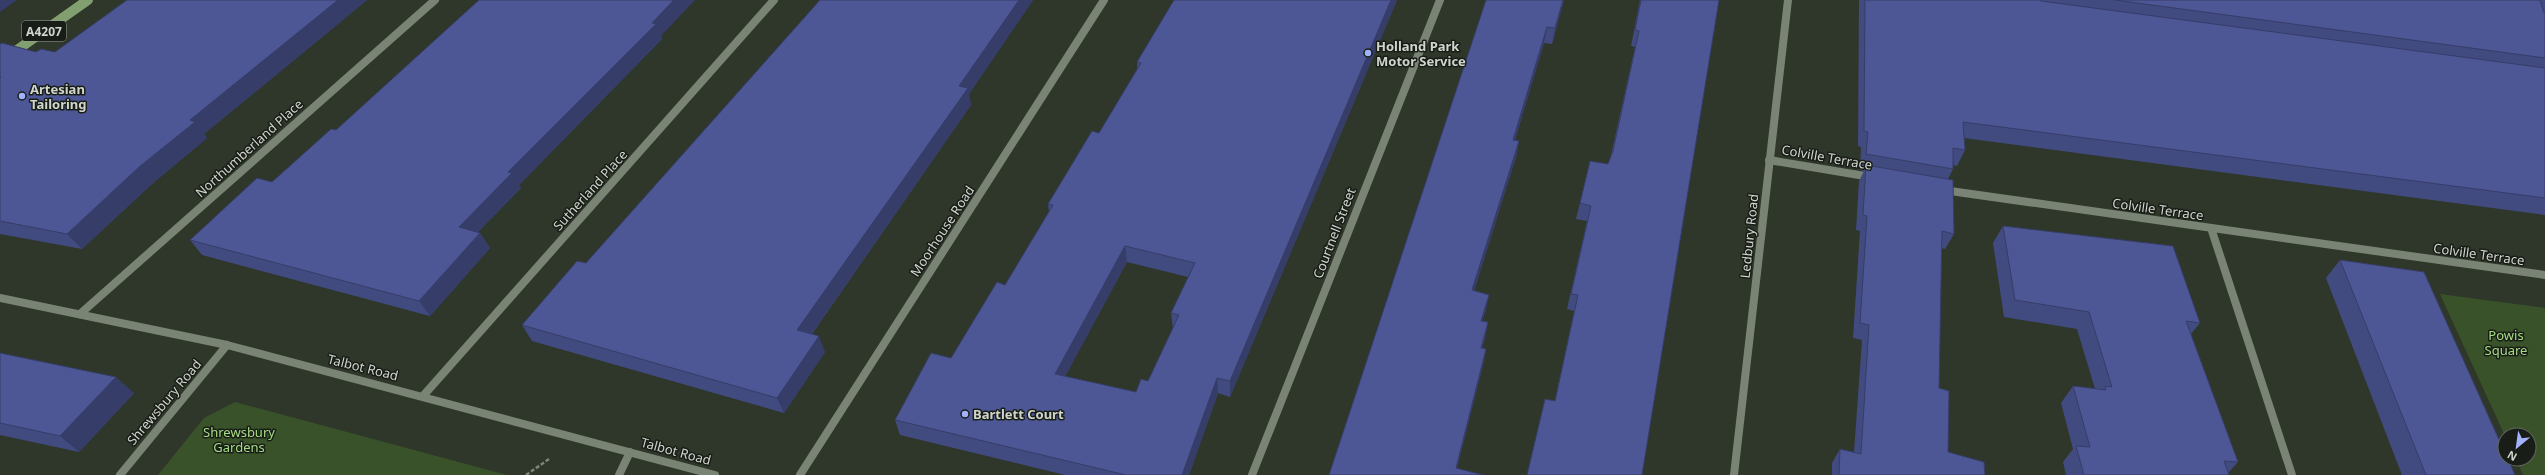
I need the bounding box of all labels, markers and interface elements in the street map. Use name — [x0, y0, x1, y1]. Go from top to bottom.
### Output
road number: A4207 — [22, 21, 66, 41]
place label: Holland Park Motor Service — [1376, 37, 1466, 70]
marker: Holland Park Motor Service — [1363, 48, 1373, 58]
place label: Artesian Tailoring — [30, 80, 87, 113]
marker: Artesian Tailoring — [17, 91, 27, 101]
street label: Northumberland Place — [191, 95, 307, 201]
street label: Colville Terrace — [1780, 140, 1874, 174]
street label: Sutherland Place — [549, 146, 631, 234]
street label: Moorhouse Road — [906, 182, 978, 280]
street label: Courtnell Street — [1308, 185, 1360, 281]
street label: Ledbury Road — [1736, 193, 1762, 279]
street label: Colville Terrace — [2111, 194, 2205, 224]
street label: Colville Terrace — [2432, 239, 2526, 269]
park label: Powis Square — [2485, 326, 2527, 359]
street label: Talbot Road — [326, 350, 400, 384]
street label: Shrewsbury Road — [123, 355, 205, 449]
place label: Bartlett Court — [973, 405, 1064, 423]
marker: Bartlett Court — [960, 409, 970, 419]
park label: Shrewsbury Gardens — [203, 423, 275, 456]
north arrow — [2497, 427, 2537, 467]
street label: Talbot Road — [639, 433, 713, 469]
text: N — [2504, 447, 2519, 465]

